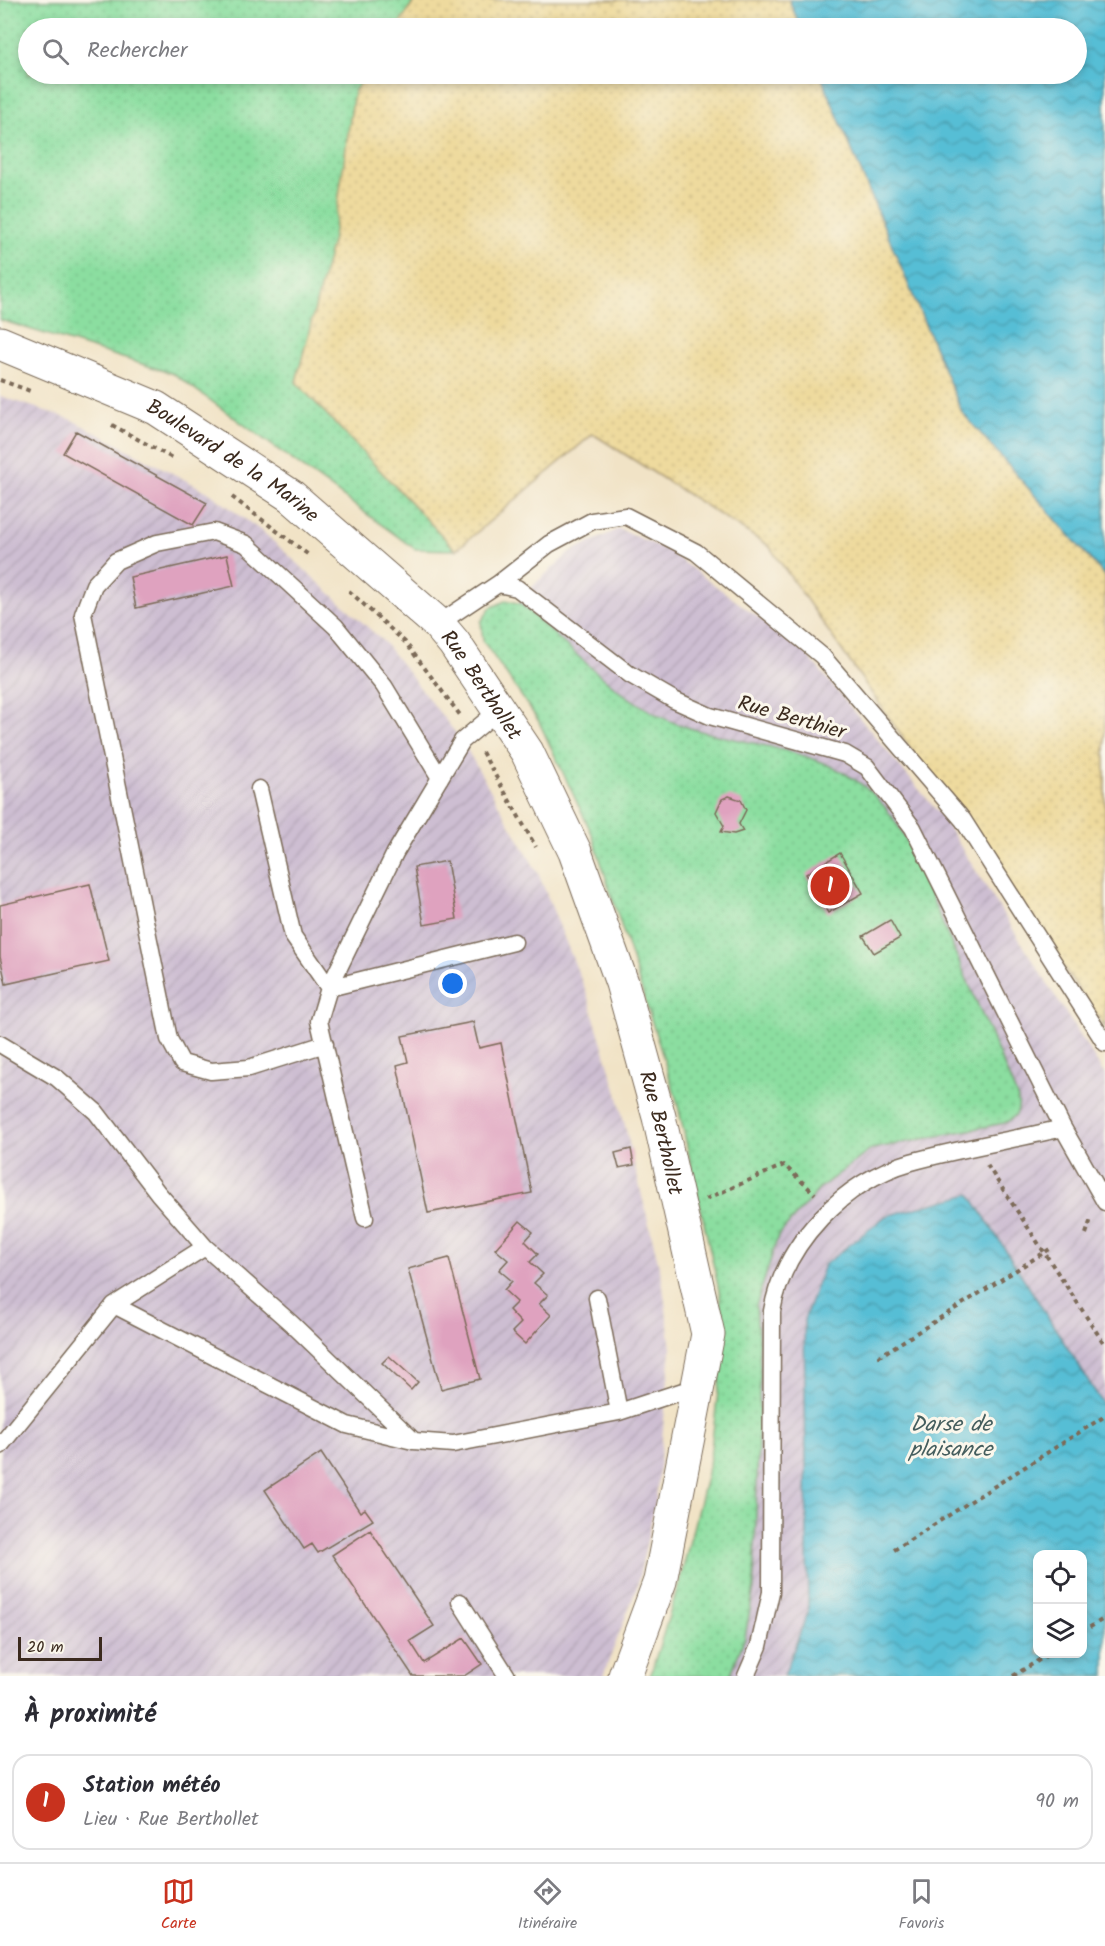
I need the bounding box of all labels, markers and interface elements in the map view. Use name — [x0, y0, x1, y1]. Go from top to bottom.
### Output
search box — [18, 18, 1087, 84]
text: Rechercher — [87, 34, 187, 69]
icon: search — [39, 35, 72, 68]
street label: Boulevard de la Marine — [141, 391, 326, 532]
street label: Rue Berthollet — [432, 623, 530, 748]
street label: Rue Berthier — [734, 687, 850, 750]
pin: 1 — [810, 864, 850, 908]
your location — [438, 969, 467, 998]
street label: Rue Berthollet — [629, 1067, 691, 1199]
water label: Darse de plaisance — [908, 1408, 994, 1468]
map controls — [1033, 1550, 1087, 1658]
button: locate — [1033, 1550, 1087, 1604]
button: layers — [1033, 1604, 1087, 1658]
scale bar — [18, 1634, 102, 1662]
text: 20 m — [27, 1635, 63, 1660]
text: À proximité — [24, 1694, 156, 1736]
text: Station météo — [83, 1769, 221, 1804]
text: 1 — [42, 1786, 49, 1818]
text: 90 m — [1035, 1786, 1079, 1818]
text: Lieu · Rue Berthollet — [83, 1804, 259, 1836]
tab: Carte — [161, 1875, 196, 1936]
tab: Itinéraire — [518, 1875, 577, 1936]
tab: Favoris — [899, 1875, 944, 1936]

